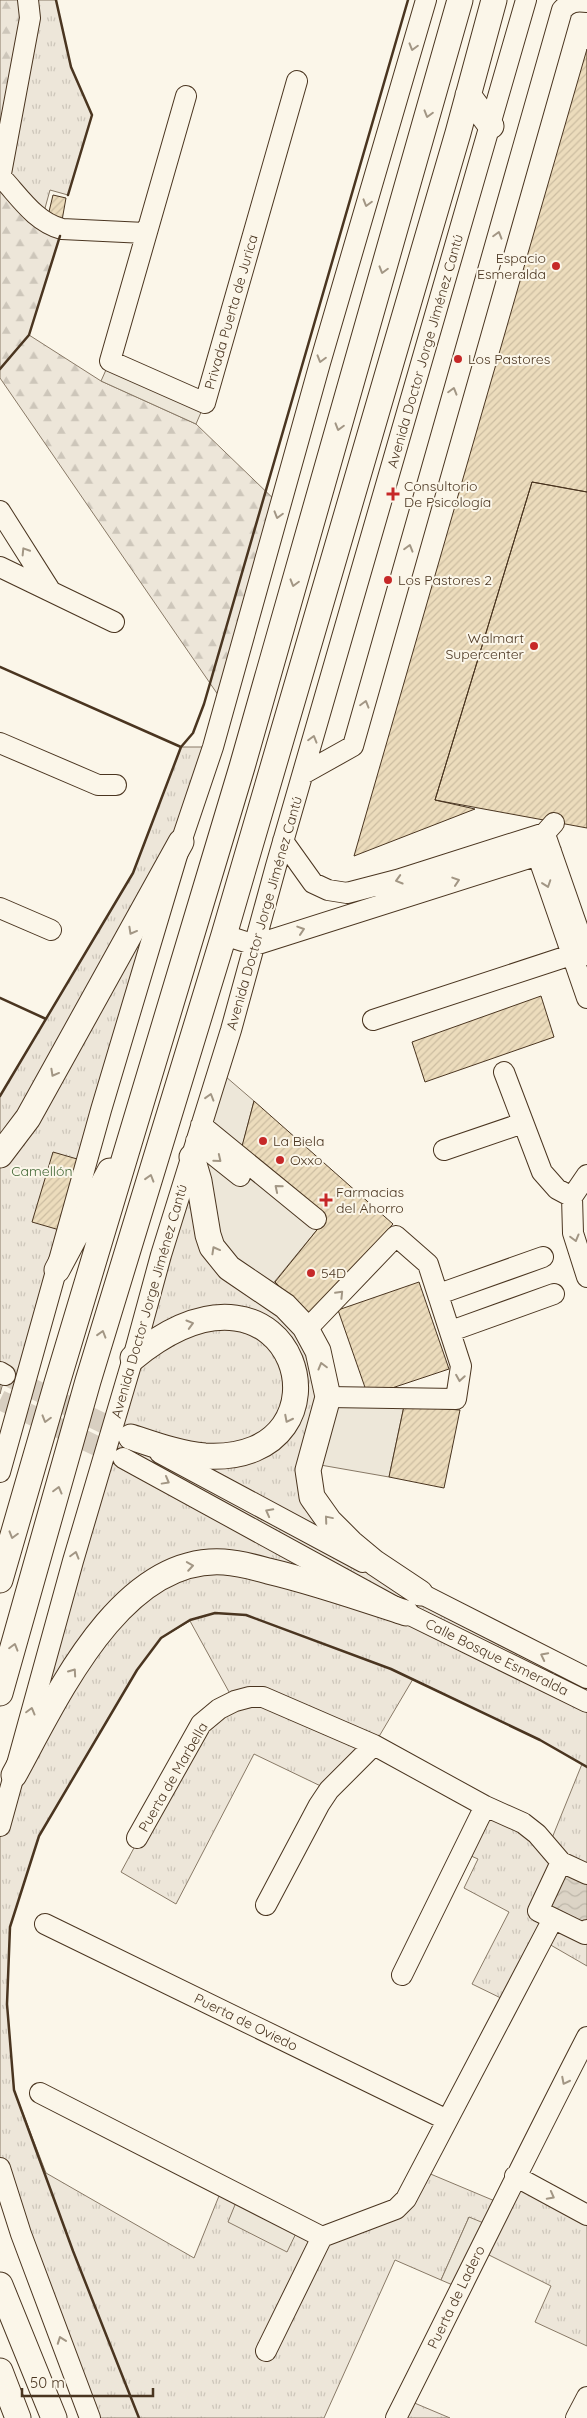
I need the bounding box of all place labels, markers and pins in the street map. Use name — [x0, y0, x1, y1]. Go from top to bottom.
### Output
place label: Espacio Esmeralda — [477, 249, 546, 283]
marker: Espacio Esmeralda — [550, 260, 562, 272]
place label: Los Pastores — [468, 350, 550, 368]
marker: Los Pastores — [452, 353, 464, 365]
place label: Consultorio De Psicología — [404, 477, 491, 511]
marker: Consultorio De Psicología — [386, 487, 400, 501]
place label: Los Pastores 2 — [398, 571, 492, 589]
marker: Los Pastores 2 — [382, 574, 394, 586]
place label: Walmart Supercenter — [445, 629, 525, 663]
marker: Walmart Supercenter — [528, 640, 540, 652]
place label: La Biela — [273, 1132, 324, 1150]
marker: La Biela — [257, 1135, 269, 1147]
place label: Oxxo — [290, 1151, 322, 1169]
marker: Oxxo — [274, 1154, 286, 1166]
place label: Farmacias del Ahorro — [336, 1183, 404, 1217]
marker: Farmacias del Ahorro — [320, 1194, 332, 1206]
place label: 54D — [321, 1264, 346, 1282]
marker: 54D — [305, 1267, 317, 1279]

